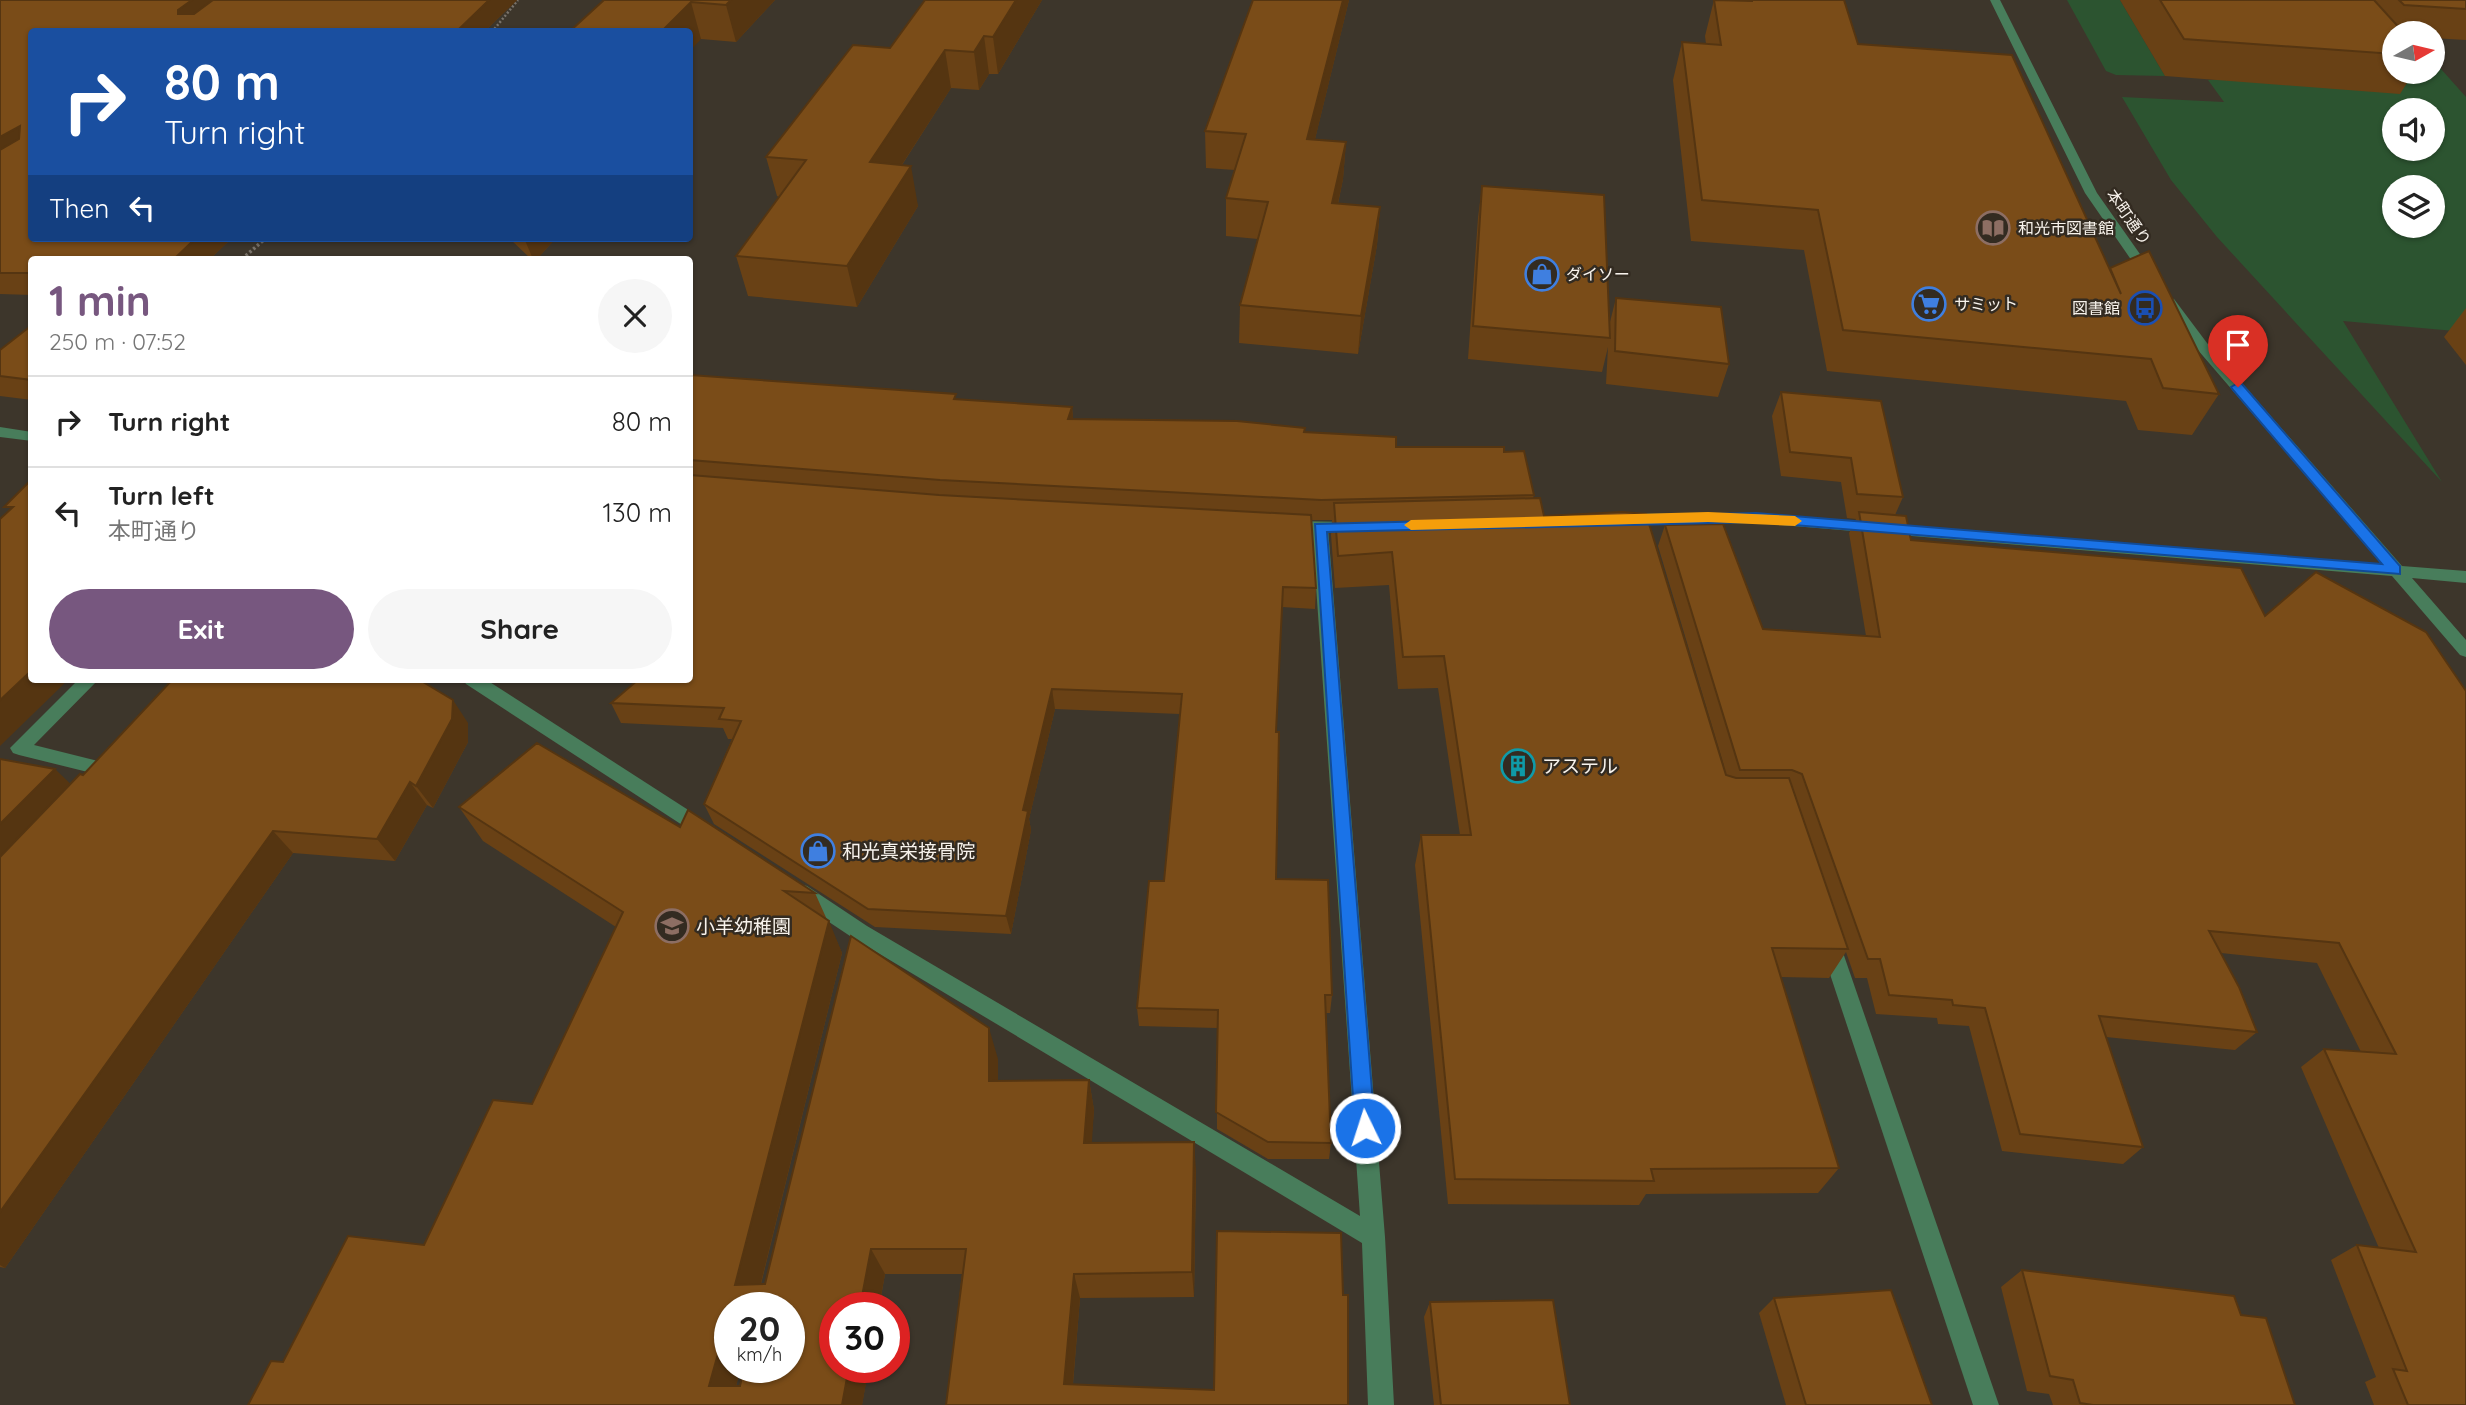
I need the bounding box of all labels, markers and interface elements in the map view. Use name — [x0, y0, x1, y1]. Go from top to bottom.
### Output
north arrow — [2382, 21, 2445, 84]
map controls — [2382, 21, 2445, 238]
text: 80 m — [164, 51, 280, 112]
icon: right — [49, 56, 140, 147]
button: sound — [2382, 98, 2445, 161]
text: Turn right — [164, 112, 305, 152]
button: layers — [2382, 175, 2445, 238]
street label: 本町通り — [2102, 185, 2156, 249]
icon: left — [123, 189, 161, 227]
text: Then — [49, 192, 109, 225]
library icon: 和光市図書館 — [1974, 209, 2012, 247]
place label: 和光市図書館 — [2018, 218, 2114, 238]
shop icon: ダイソー — [1523, 255, 1561, 293]
place label: ダイソー — [1566, 264, 1630, 284]
text: 1 min — [49, 274, 151, 327]
button: close — [598, 279, 672, 353]
supermarket icon: サミット — [1910, 285, 1948, 323]
bus stop icon: 図書館 — [2126, 289, 2164, 327]
place label: サミット — [1954, 294, 2018, 314]
place label: 図書館 — [2072, 298, 2120, 318]
pin — [2208, 315, 2268, 387]
icon: arrive — [2219, 326, 2257, 364]
text: 250 m · 07:52 — [49, 327, 186, 356]
icon: right — [49, 403, 87, 441]
text: Turn right — [108, 405, 230, 438]
text: 80 m — [612, 405, 672, 438]
text: Turn left — [108, 479, 215, 512]
icon: left — [49, 494, 87, 532]
text: 130 m — [602, 496, 672, 529]
text: 本町通り — [108, 516, 200, 545]
button: Exit — [49, 589, 354, 669]
button: Share — [368, 589, 672, 669]
building icon: アステル — [1499, 747, 1537, 785]
place label: アステル — [1542, 754, 1618, 778]
shop icon: 和光真栄接骨院 — [799, 832, 837, 870]
place label: 和光真栄接骨院 — [842, 839, 975, 863]
school or university icon: 小羊幼稚園 — [653, 907, 691, 945]
place label: 小羊幼稚園 — [696, 914, 791, 938]
position arrow — [1328, 1091, 1402, 1165]
speed limit sign: 30 — [819, 1292, 910, 1383]
text: 20 — [739, 1306, 780, 1350]
text: km/h — [737, 1343, 782, 1366]

